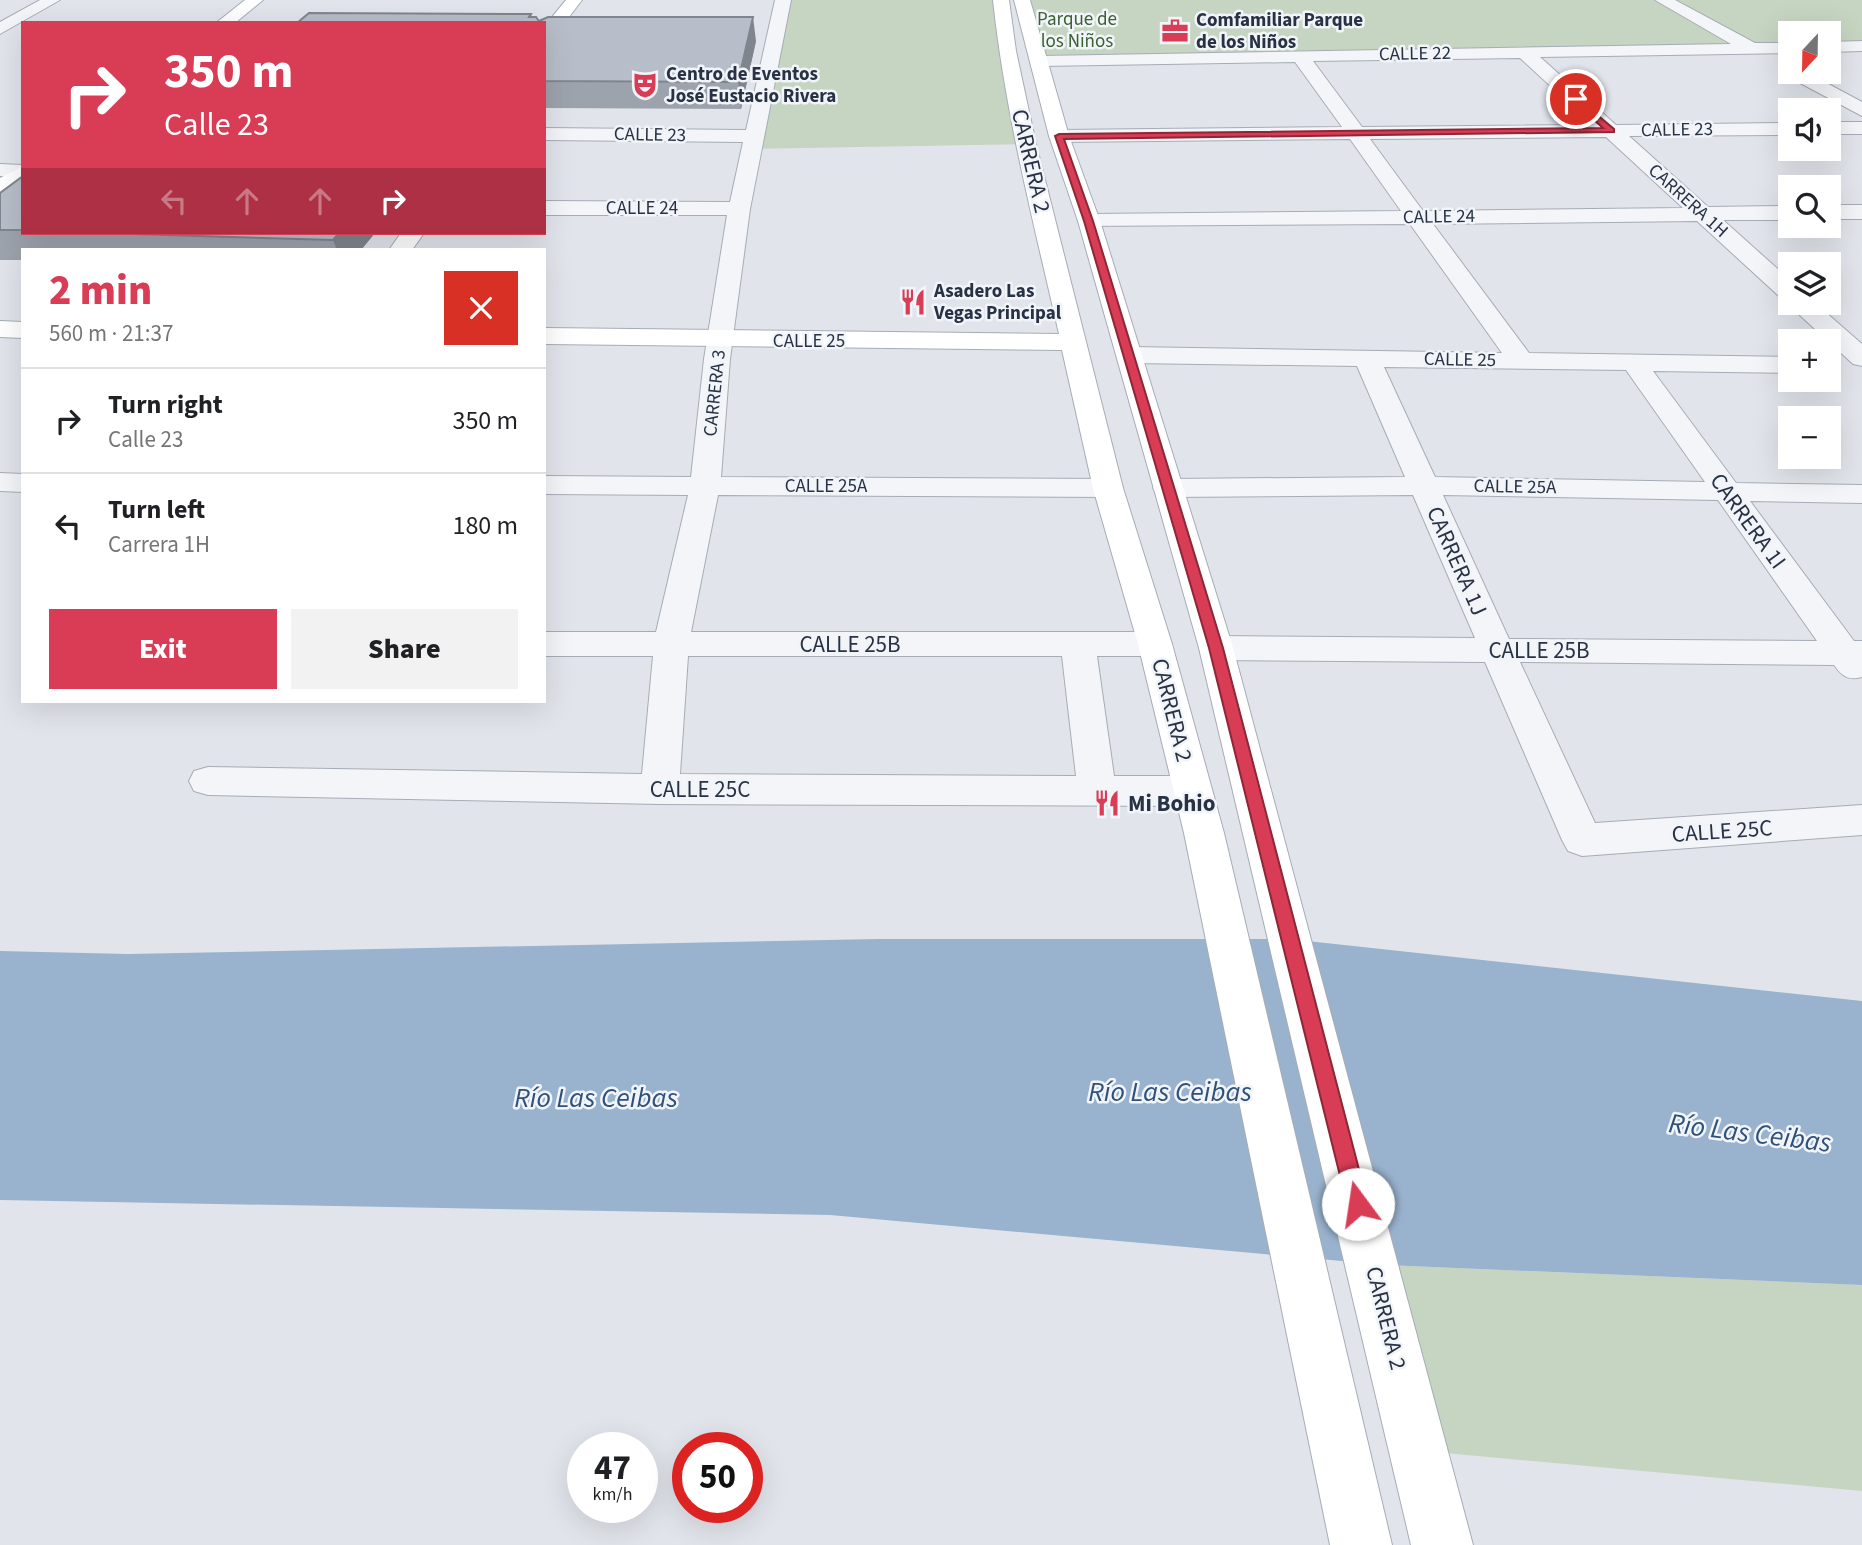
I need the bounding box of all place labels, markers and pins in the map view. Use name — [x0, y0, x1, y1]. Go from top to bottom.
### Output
place label: Comfamiliar Parque de los Niños — [1196, 7, 1363, 56]
office icon: Comfamiliar Parque de los Niños — [1160, 16, 1190, 46]
place label: Centro de Eventos José Eustacio Rivera — [666, 61, 836, 110]
pin — [1546, 69, 1606, 129]
theatre icon: Centro de Eventos José Eustacio Rivera — [630, 70, 660, 100]
place label: Asadero Las Vegas Principal — [933, 278, 1062, 327]
restaurant icon: Asadero Las Vegas Principal — [898, 287, 928, 317]
place label: Mi Bohio — [1128, 787, 1215, 820]
restaurant icon: Mi Bohio — [1092, 788, 1122, 818]

